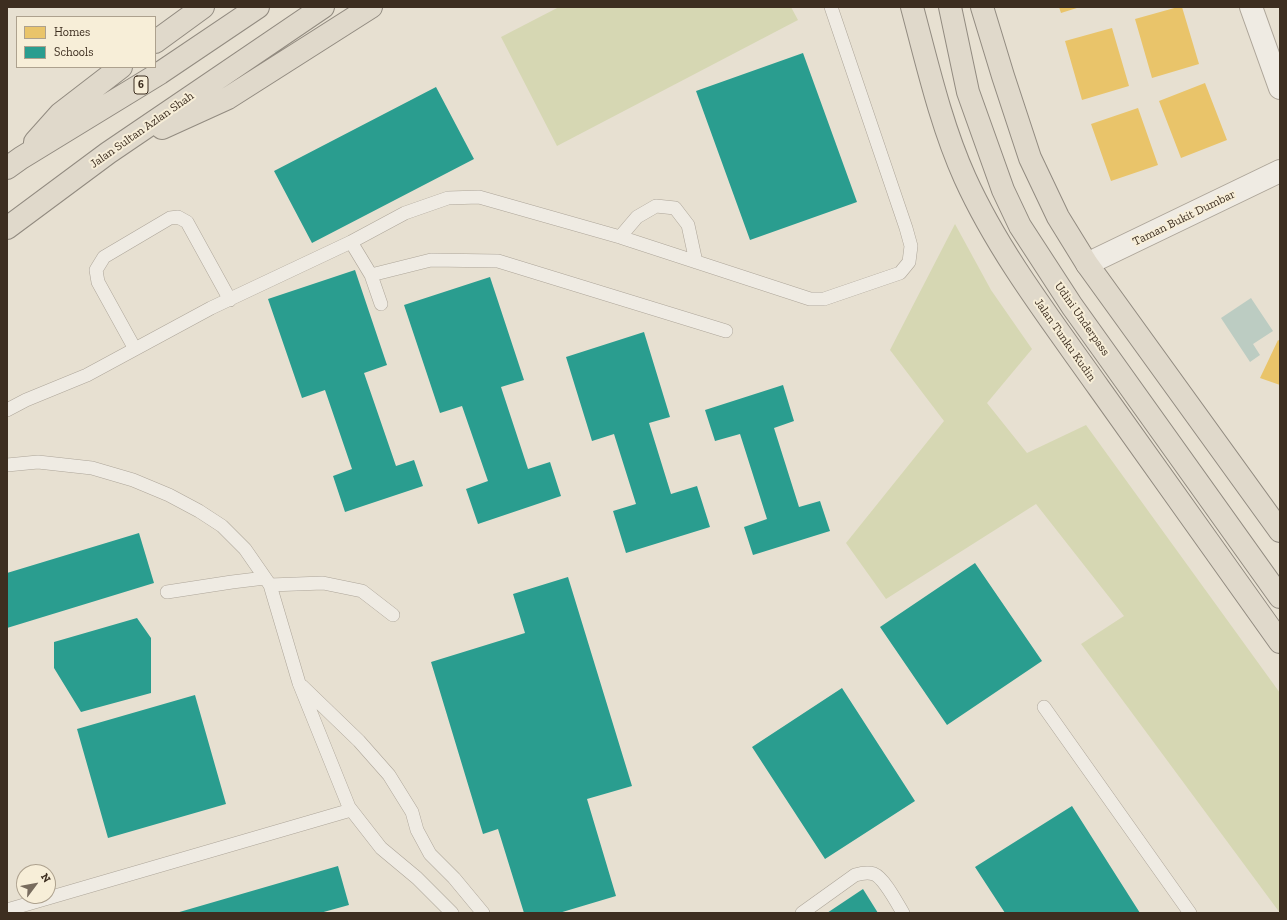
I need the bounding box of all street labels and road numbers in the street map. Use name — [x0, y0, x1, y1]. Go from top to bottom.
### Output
road number: 6 — [134, 76, 148, 94]
street label: Jalan Sultan Azlan Shah — [87, 89, 197, 171]
street label: Taman Bukit Dumbar — [1130, 187, 1238, 249]
street label: Udini Underpass — [1051, 279, 1113, 359]
street label: Jalan Tunku Kudin — [1031, 296, 1099, 384]

